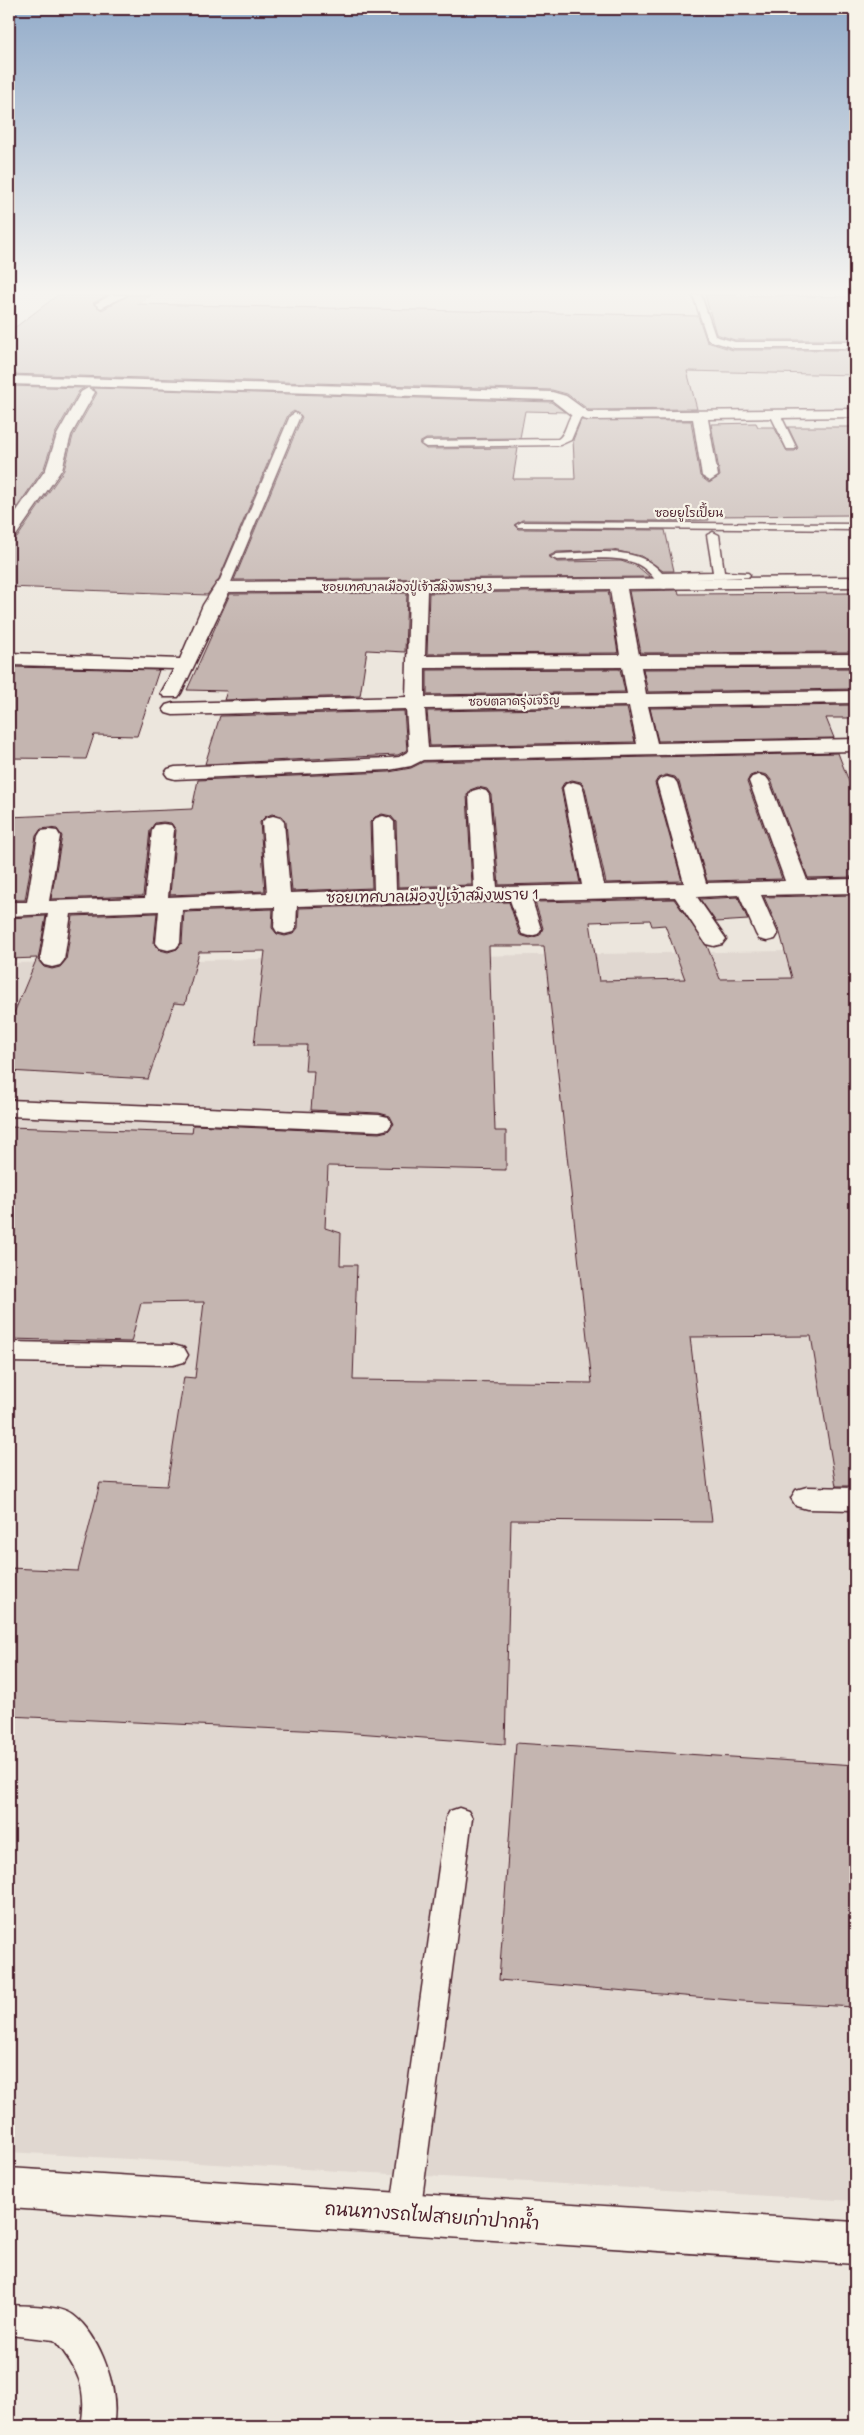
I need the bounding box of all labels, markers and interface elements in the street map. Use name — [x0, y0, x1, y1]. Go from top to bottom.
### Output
street label: ซอยยูโรเปี้ยน — [655, 502, 723, 522]
street label: ซอยเทศบาลเมืองปู่เจ้าสมิงพราย 3 — [322, 578, 492, 596]
street label: ซอยตลาดรุ่งเจริญ — [468, 691, 560, 711]
street label: ซอยเทศบาลเมืองปู่เจ้าสมิงพราย 1 — [326, 883, 538, 909]
street label: ถนนทางรถไฟสายเก่าปากน้ำ — [324, 2192, 541, 2235]

